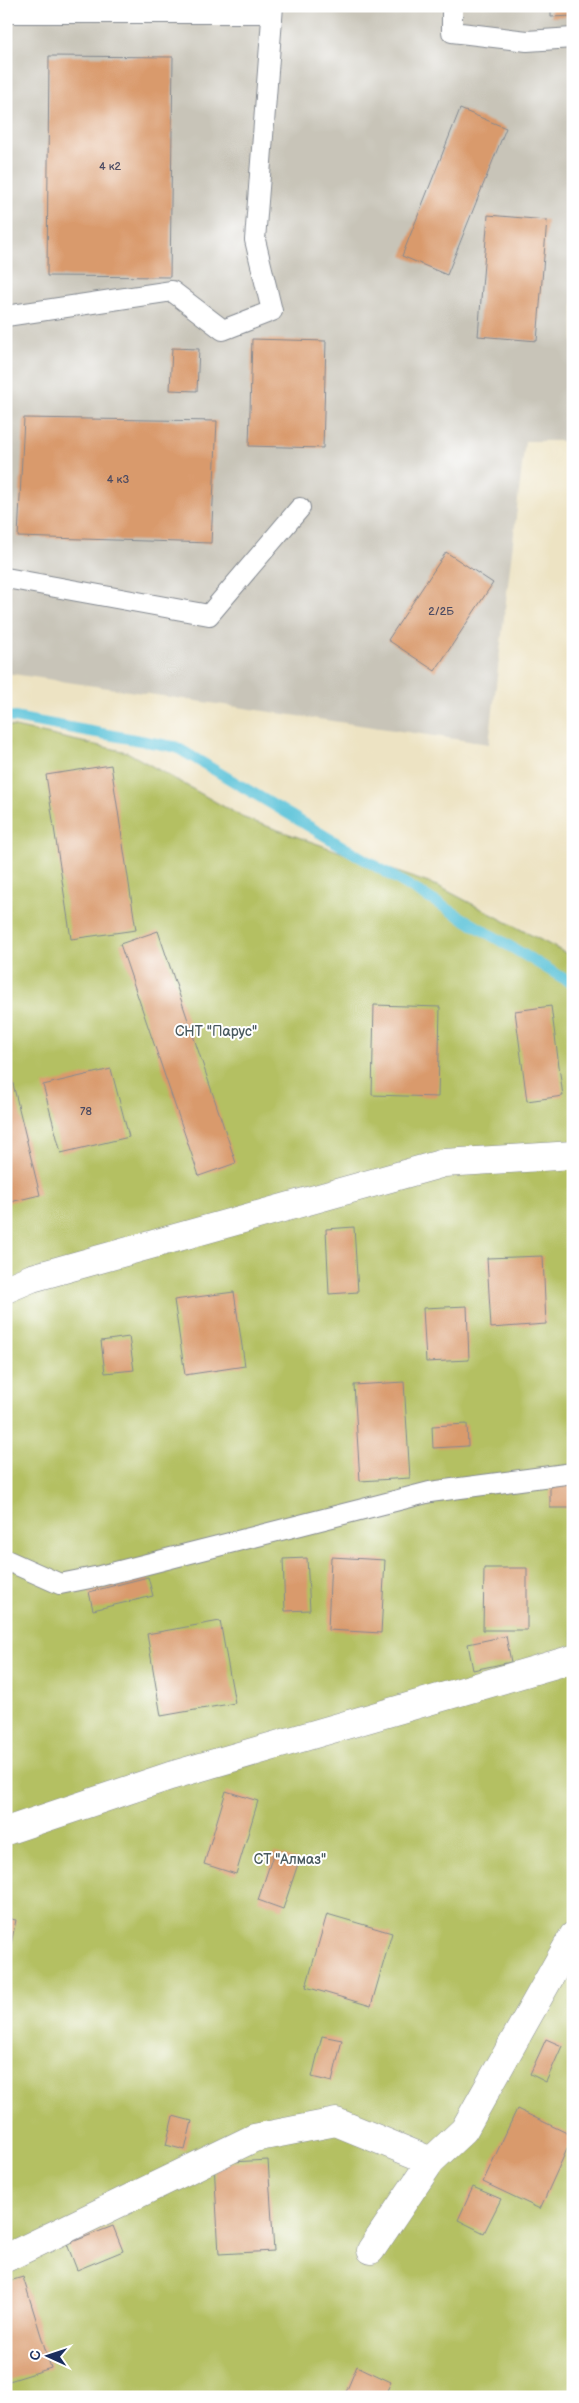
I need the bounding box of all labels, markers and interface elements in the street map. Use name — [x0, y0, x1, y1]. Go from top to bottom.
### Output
house number: 4 к2 — [99, 160, 122, 173]
house number: 4 к3 — [107, 473, 129, 486]
house number: 2/2Б — [428, 605, 454, 618]
park label: СНТ "Парус" — [175, 1023, 257, 1040]
house number: 78 — [80, 1105, 92, 1118]
park label: СТ "Алмаз" — [254, 1851, 326, 1868]
north arrow — [22, 2330, 72, 2380]
text: С — [27, 2350, 44, 2361]

